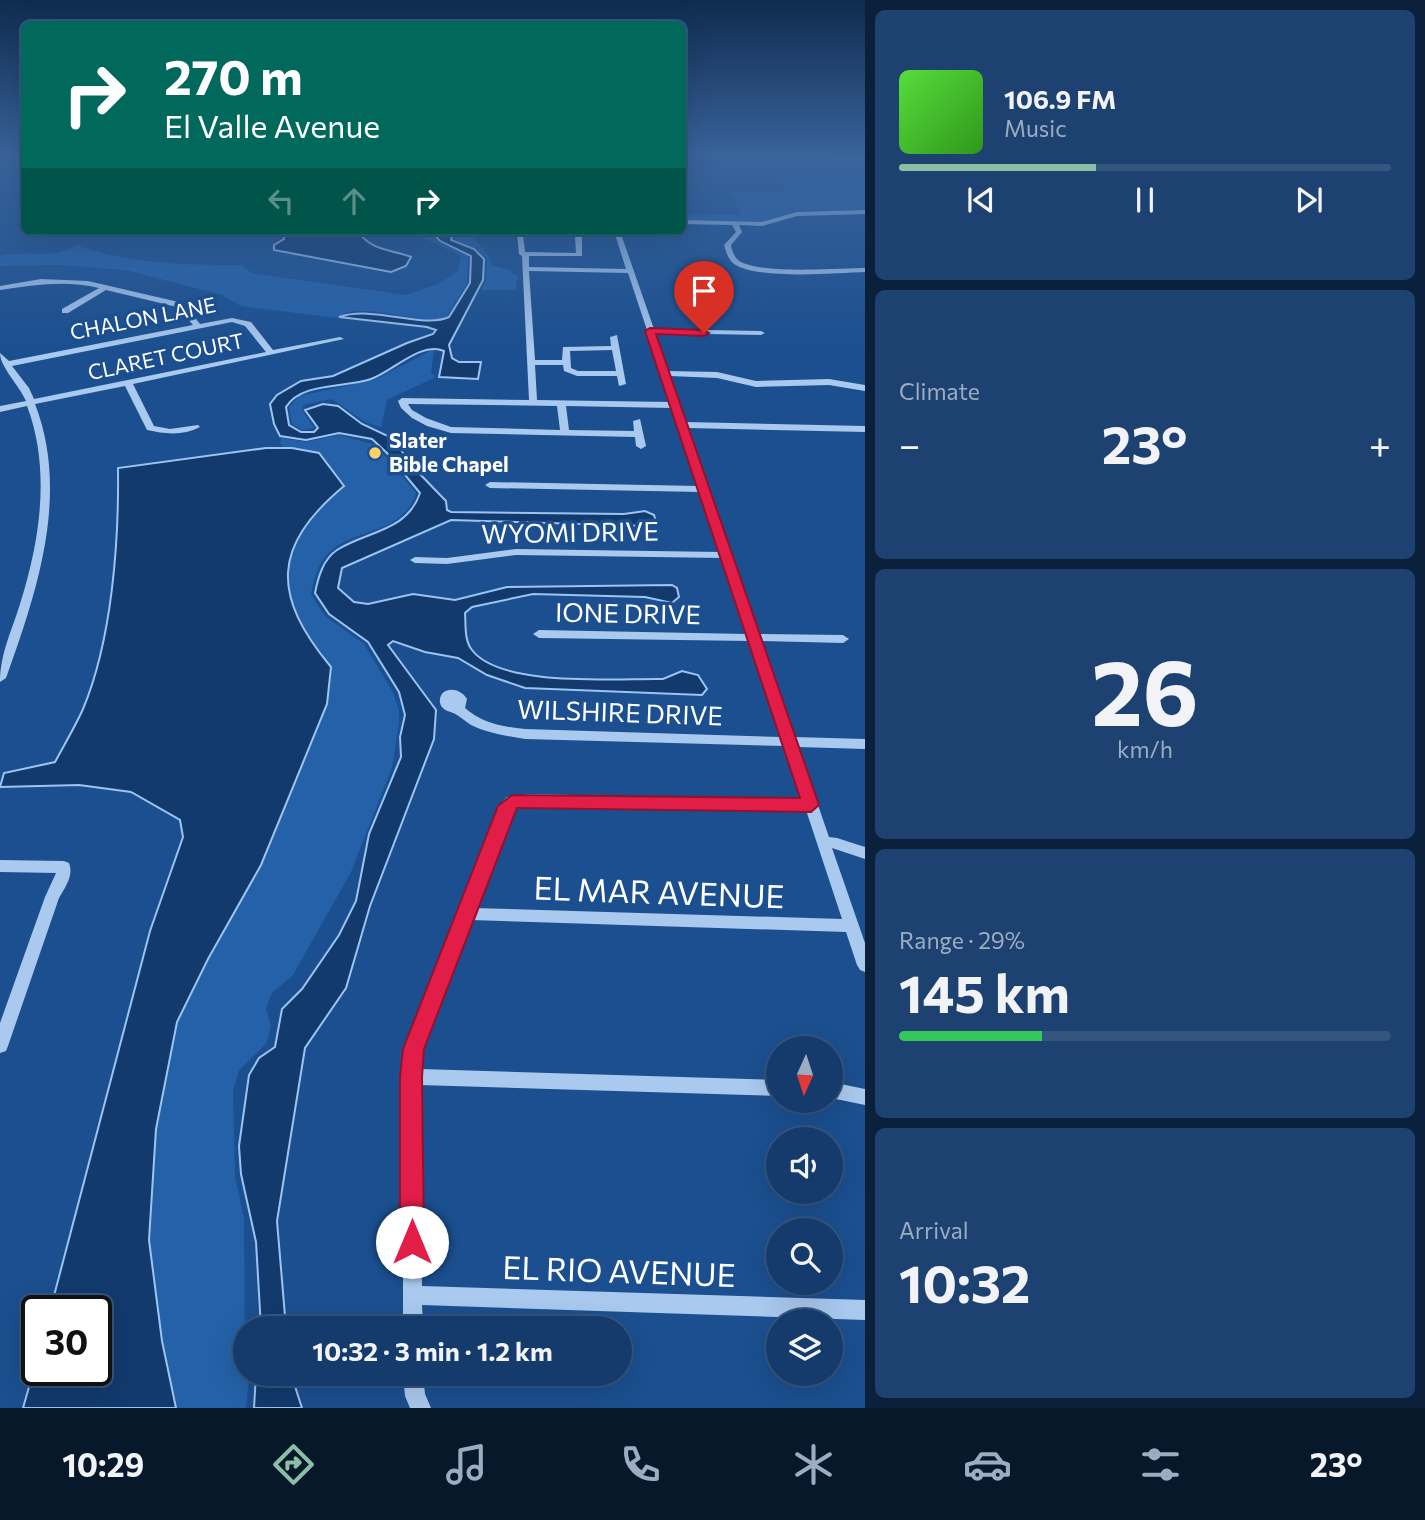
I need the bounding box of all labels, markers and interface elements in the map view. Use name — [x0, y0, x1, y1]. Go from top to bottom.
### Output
text: 270 m — [164, 45, 303, 105]
icon: right — [49, 49, 140, 140]
text: 106.9 FM — [1004, 83, 1116, 114]
text: El Valle Avenue — [164, 105, 380, 145]
text: Music — [1004, 114, 1067, 142]
icon: previous — [962, 181, 1000, 219]
icon: pause — [1126, 181, 1164, 219]
icon: next — [1290, 181, 1328, 219]
icon: left — [262, 182, 300, 220]
icon: ahead — [335, 182, 373, 220]
icon: right — [408, 182, 446, 220]
pin — [674, 261, 734, 333]
icon: arrive — [685, 272, 723, 310]
street label: CHALON LANE — [68, 291, 218, 344]
street label: CLARET COURT — [85, 327, 246, 384]
text: Climate — [899, 377, 980, 405]
text: 23° — [1102, 411, 1188, 475]
text: − — [899, 420, 921, 467]
text: + — [1369, 420, 1391, 467]
place label: Slater Bible Chapel — [389, 427, 509, 476]
marker: Slater Bible Chapel — [367, 445, 383, 461]
street label: WYOMI DRIVE — [481, 514, 659, 549]
street label: IONE DRIVE — [555, 596, 701, 629]
text: 26 — [1091, 633, 1199, 745]
street label: WILSHIRE DRIVE — [517, 692, 723, 731]
text: km/h — [1117, 735, 1173, 763]
street label: EL MAR AVENUE — [533, 867, 785, 915]
text: Range · 29% — [899, 926, 1025, 954]
text: 145 km — [899, 960, 1070, 1024]
north arrow — [766, 1036, 844, 1113]
map controls — [766, 1036, 843, 1386]
button: sound — [766, 1127, 843, 1204]
position arrow — [375, 1205, 449, 1279]
text: Arrival — [899, 1216, 969, 1244]
button: search — [766, 1218, 843, 1295]
street label: EL RIO AVENUE — [502, 1246, 736, 1294]
text: 10:32 — [899, 1250, 1030, 1314]
speed limit sign: 30 — [21, 1295, 112, 1386]
button: layers — [766, 1309, 843, 1386]
text: 10:32 · 3 min · 1.2 km — [312, 1335, 553, 1366]
icon: directions — [269, 1440, 318, 1489]
icon: music — [442, 1440, 491, 1489]
icon: phone — [616, 1440, 665, 1489]
icon: climate — [789, 1440, 838, 1489]
icon: car — [963, 1440, 1012, 1489]
icon: filters — [1136, 1440, 1185, 1489]
text: 10:29 — [62, 1444, 144, 1484]
text: 23° — [1310, 1444, 1363, 1484]

